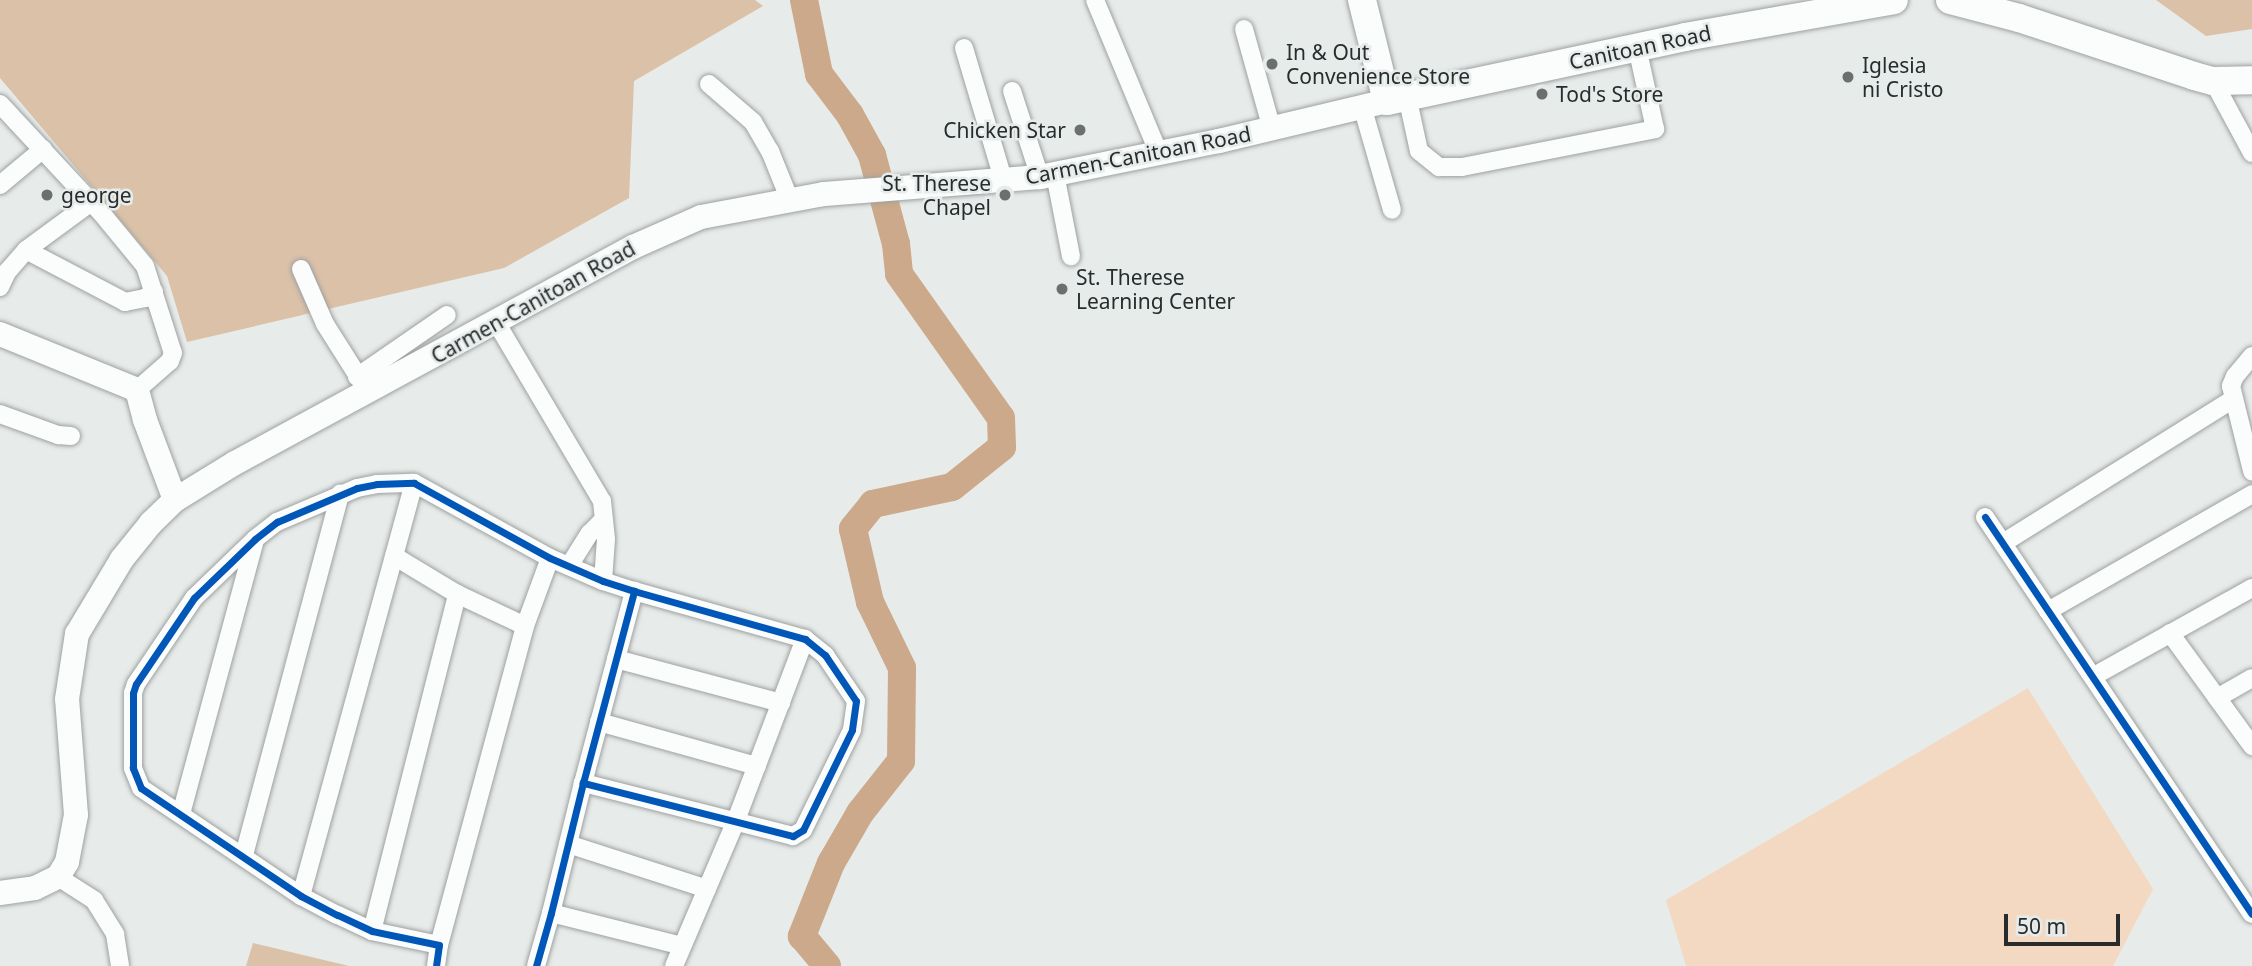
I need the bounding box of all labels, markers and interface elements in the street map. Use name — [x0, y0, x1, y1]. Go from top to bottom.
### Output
street label: Canitoan Road — [1567, 20, 1713, 74]
place label: In & Out Convenience Store — [1286, 39, 1470, 89]
place label: Iglesia ni Cristo — [1862, 52, 1944, 102]
marker: In & Out Convenience Store — [1264, 56, 1280, 72]
marker: Iglesia ni Cristo — [1840, 69, 1856, 85]
place label: Tod's Store — [1556, 81, 1663, 107]
marker: Tod's Store — [1534, 86, 1550, 102]
place label: Chicken Star — [943, 117, 1066, 143]
street label: Carmen-Canitoan Road — [1023, 121, 1253, 189]
marker: Chicken Star — [1072, 122, 1088, 138]
place label: St. Therese Chapel — [882, 170, 991, 220]
place label: george — [61, 182, 132, 208]
marker: george — [39, 187, 55, 203]
marker: St. Therese Chapel — [997, 187, 1013, 203]
street label: Carmen-Canitoan Road — [427, 235, 639, 369]
place label: St. Therese Learning Center — [1076, 264, 1235, 314]
marker: St. Therese Learning Center — [1054, 281, 1070, 297]
scale bar — [2007, 900, 2122, 944]
text: 50 m — [2017, 912, 2066, 940]

